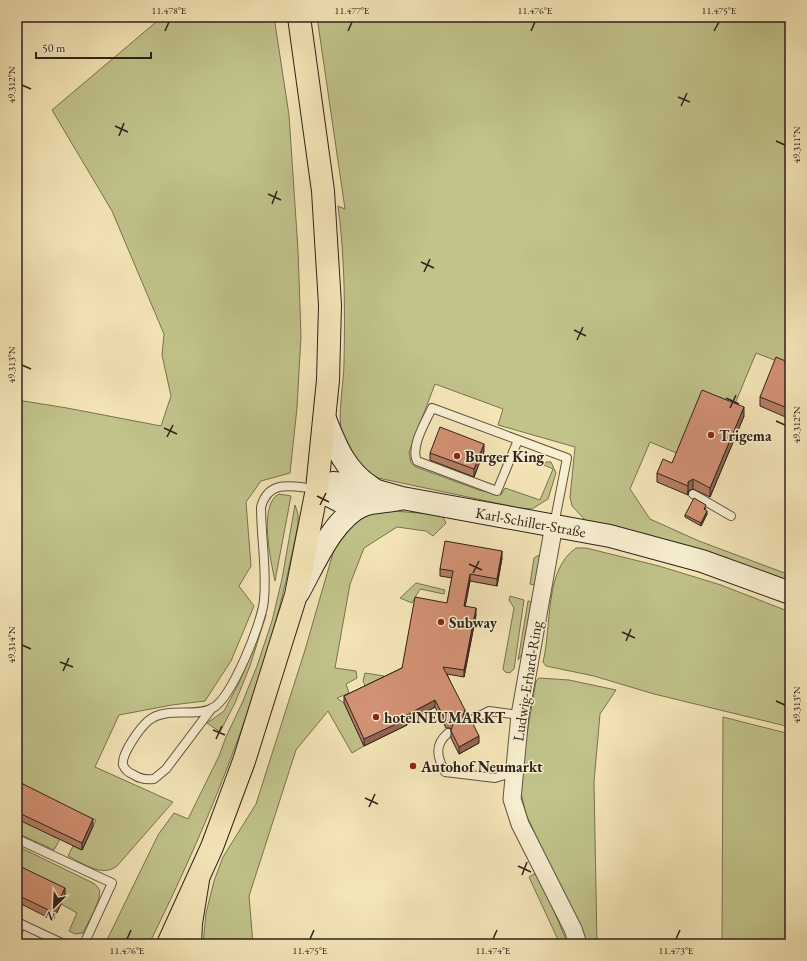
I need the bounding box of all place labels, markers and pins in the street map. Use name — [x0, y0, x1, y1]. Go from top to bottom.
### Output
place label: Trigema — [719, 426, 772, 445]
marker: Trigema — [706, 430, 716, 440]
place label: Burger King — [465, 447, 545, 466]
marker: Burger King — [452, 451, 462, 461]
place label: Subway — [449, 613, 498, 632]
marker: Subway — [436, 617, 446, 627]
place label: hotelNEUMARKT — [384, 708, 506, 727]
marker: hotelNEUMARKT — [371, 712, 381, 722]
place label: Autohof Neumarkt — [420, 757, 543, 776]
marker: Autohof Neumarkt — [408, 761, 418, 771]

